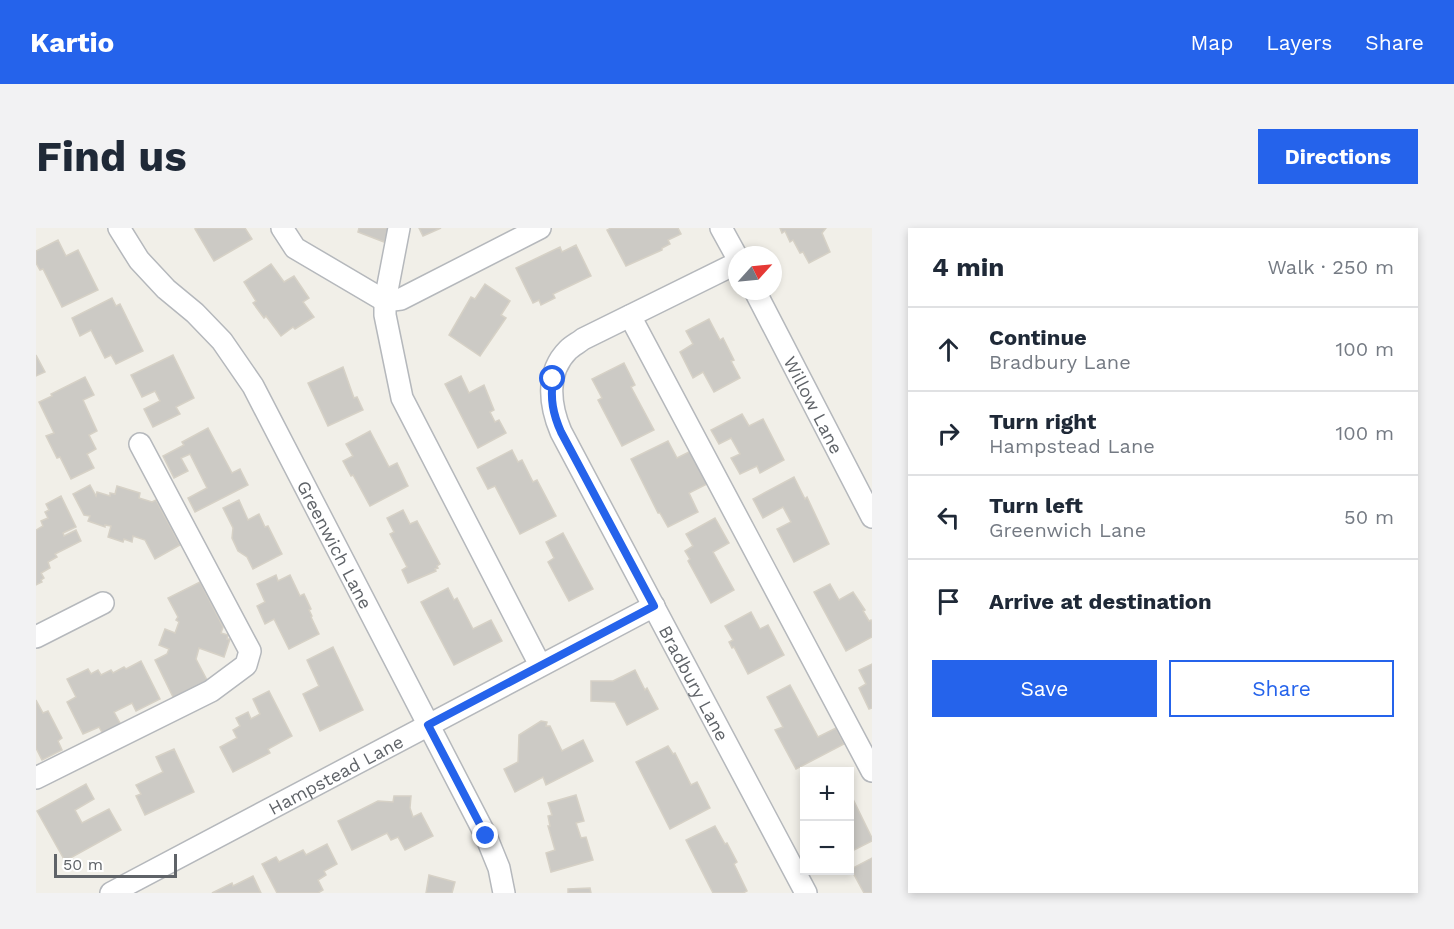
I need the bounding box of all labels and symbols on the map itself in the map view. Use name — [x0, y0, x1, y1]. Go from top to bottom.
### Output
north arrow — [728, 246, 782, 300]
street label: Willow Lane — [780, 352, 848, 457]
route start — [539, 365, 565, 391]
street label: Greenwich Lane — [293, 477, 377, 612]
street label: Bradbury Lane — [655, 622, 734, 744]
street label: Hampstead Lane — [265, 730, 406, 818]
route end — [472, 822, 498, 848]
scale bar — [54, 851, 177, 878]

